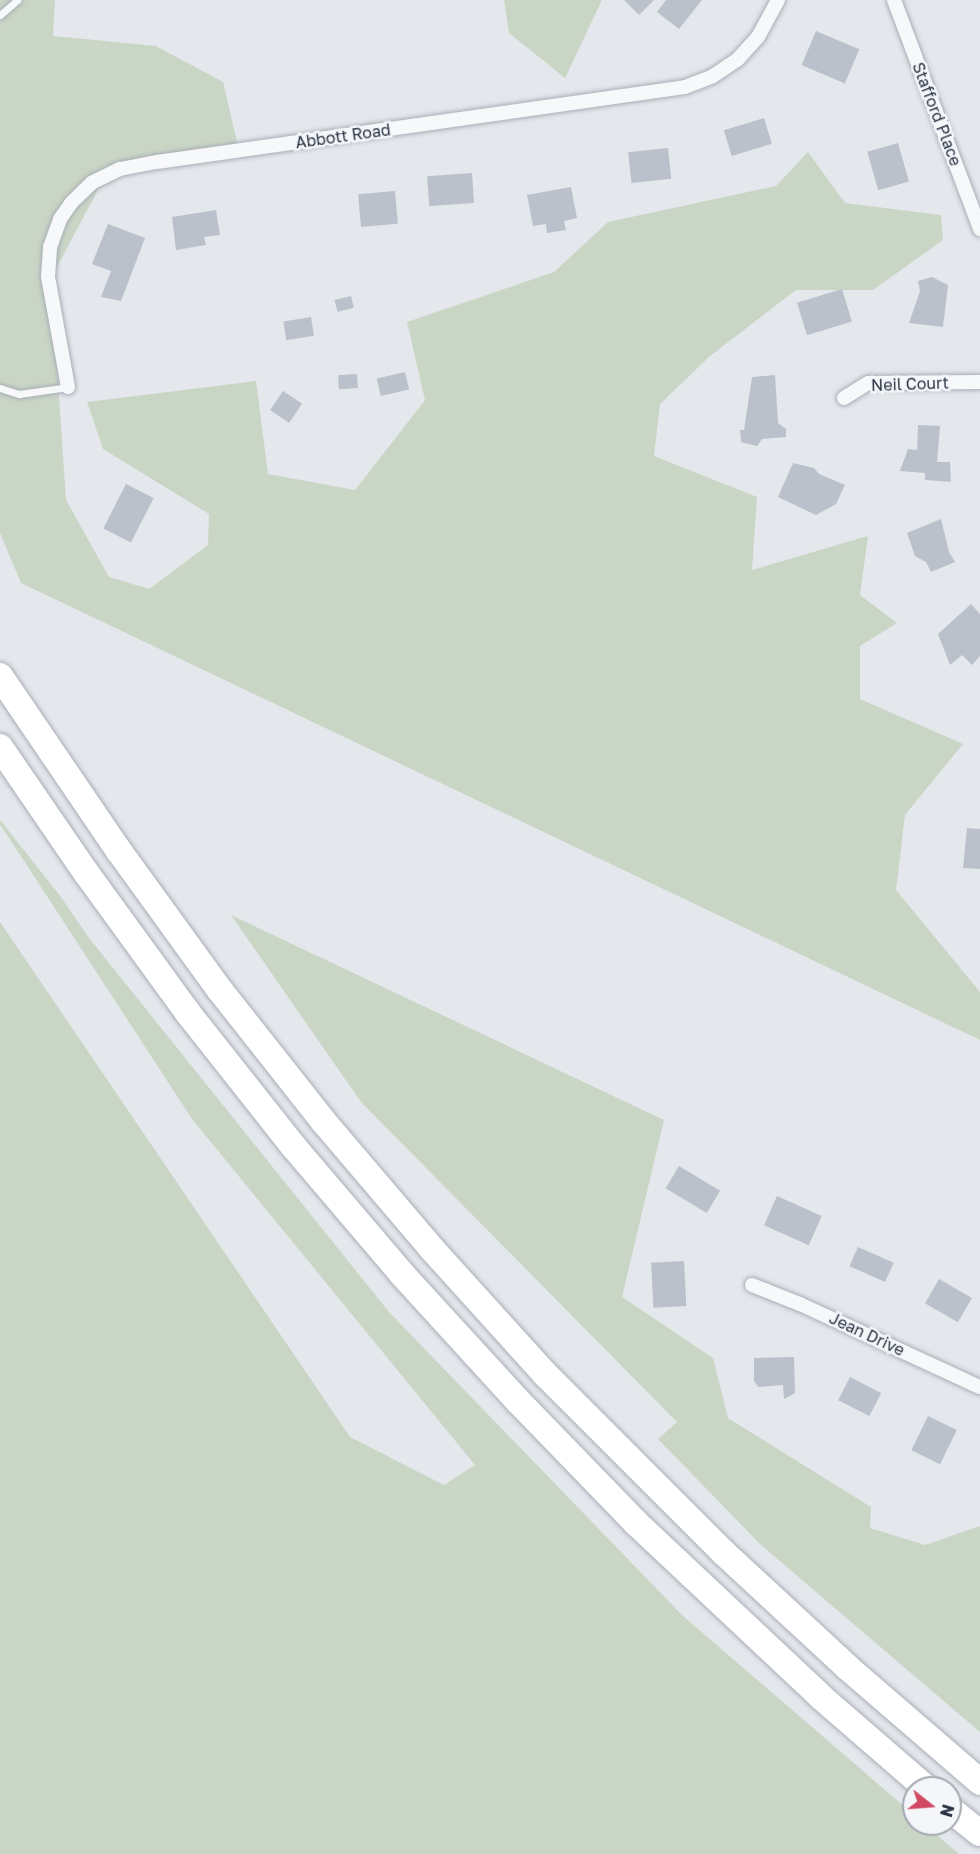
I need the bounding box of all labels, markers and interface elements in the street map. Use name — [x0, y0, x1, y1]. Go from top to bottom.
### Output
street label: Stafford Place — [908, 60, 966, 168]
street label: Abbott Road — [294, 120, 392, 152]
street label: Neil Court — [871, 373, 949, 395]
street label: Jean Drive — [826, 1308, 908, 1360]
north arrow — [902, 1776, 962, 1836]
text: N — [936, 1802, 959, 1819]

